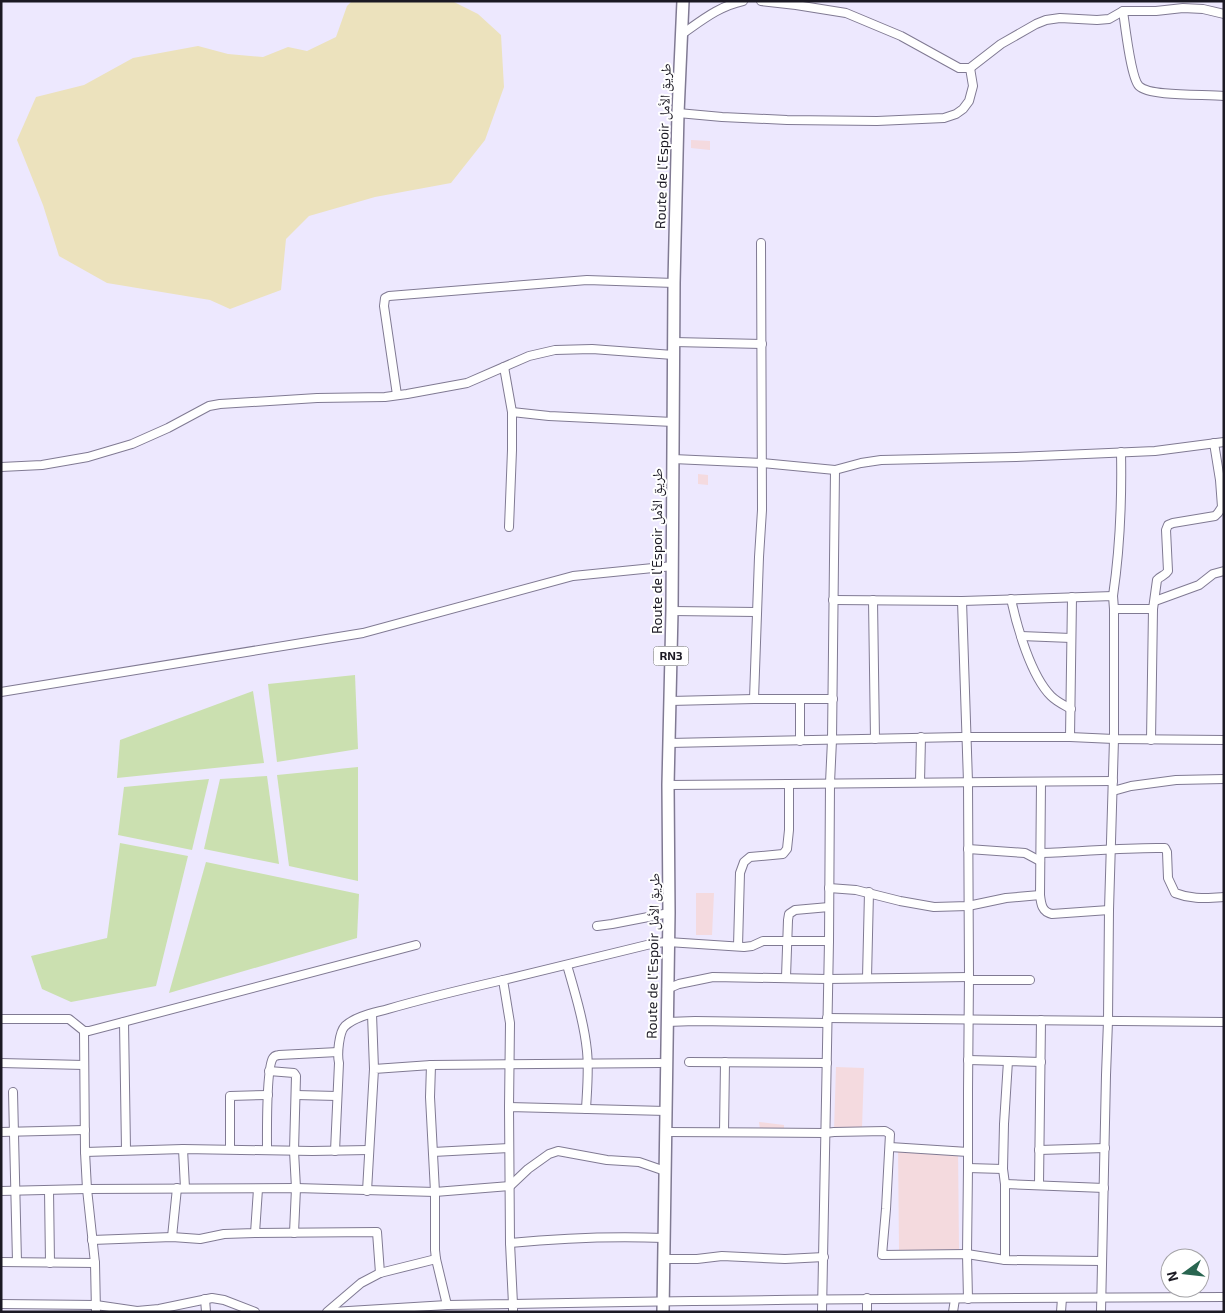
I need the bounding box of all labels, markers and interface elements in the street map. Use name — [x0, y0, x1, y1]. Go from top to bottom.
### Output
street label: Route de l’Espoir طريق الأمل — [651, 63, 676, 229]
street label: Route de l’Espoir طريق الأمل — [648, 468, 667, 634]
road number: RN3 — [654, 646, 688, 666]
street label: Route de l’Espoir طريق الأمل — [643, 873, 664, 1039]
north arrow — [1160, 1248, 1210, 1298]
text: N — [1162, 1269, 1181, 1284]

